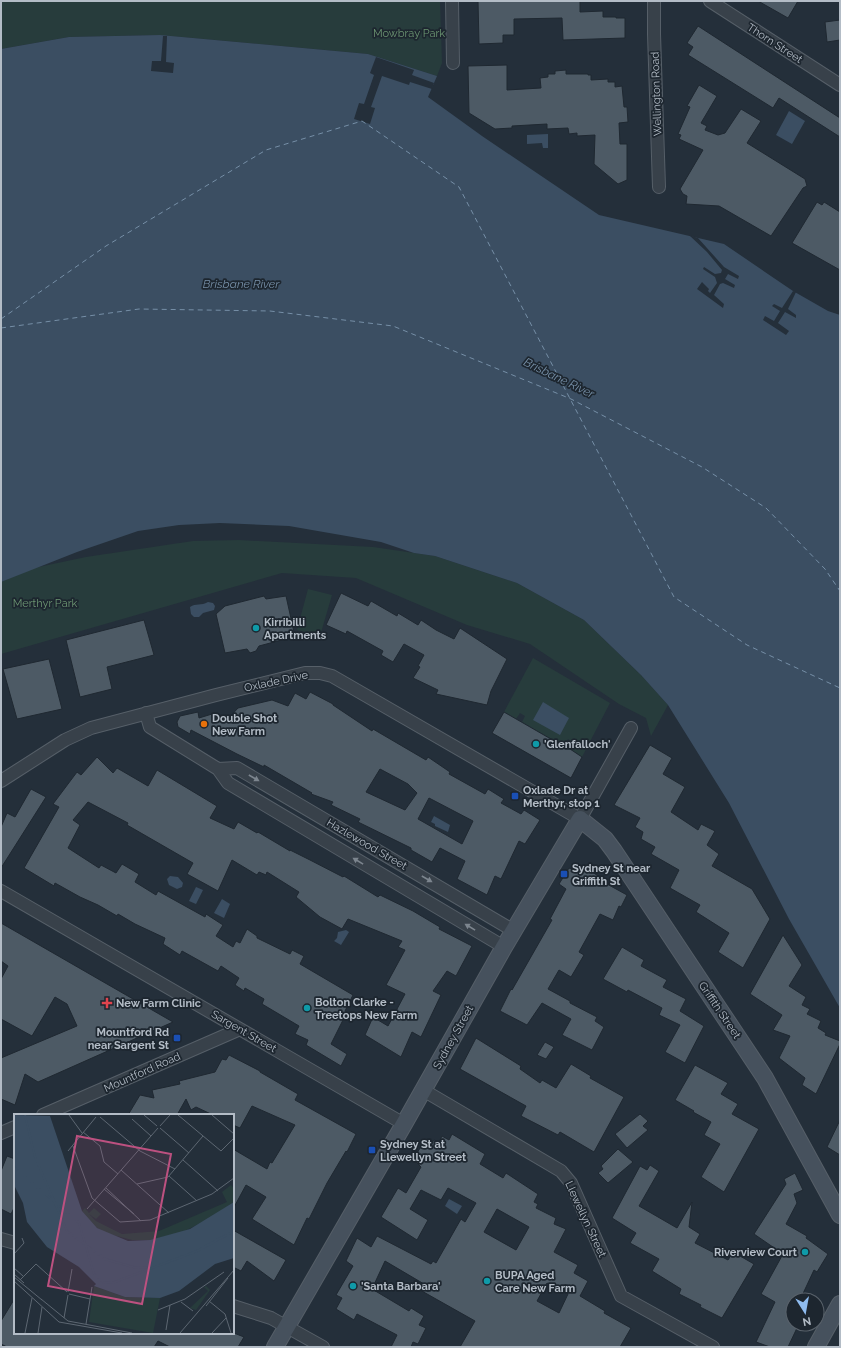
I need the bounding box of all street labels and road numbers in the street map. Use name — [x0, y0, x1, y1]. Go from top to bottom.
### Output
street label: Thorn Street — [745, 21, 805, 66]
street label: Wellington Road — [649, 51, 664, 136]
street label: Oxlade Drive — [243, 668, 310, 695]
street label: Hazlewood Street — [324, 816, 410, 873]
street label: Griffith Street — [696, 979, 743, 1041]
street label: Sydney Street — [431, 1003, 476, 1071]
street label: Sargent Street — [209, 1008, 279, 1055]
street label: Mountford Road — [102, 1050, 183, 1095]
street label: Llewellyn Street — [562, 1179, 609, 1260]

